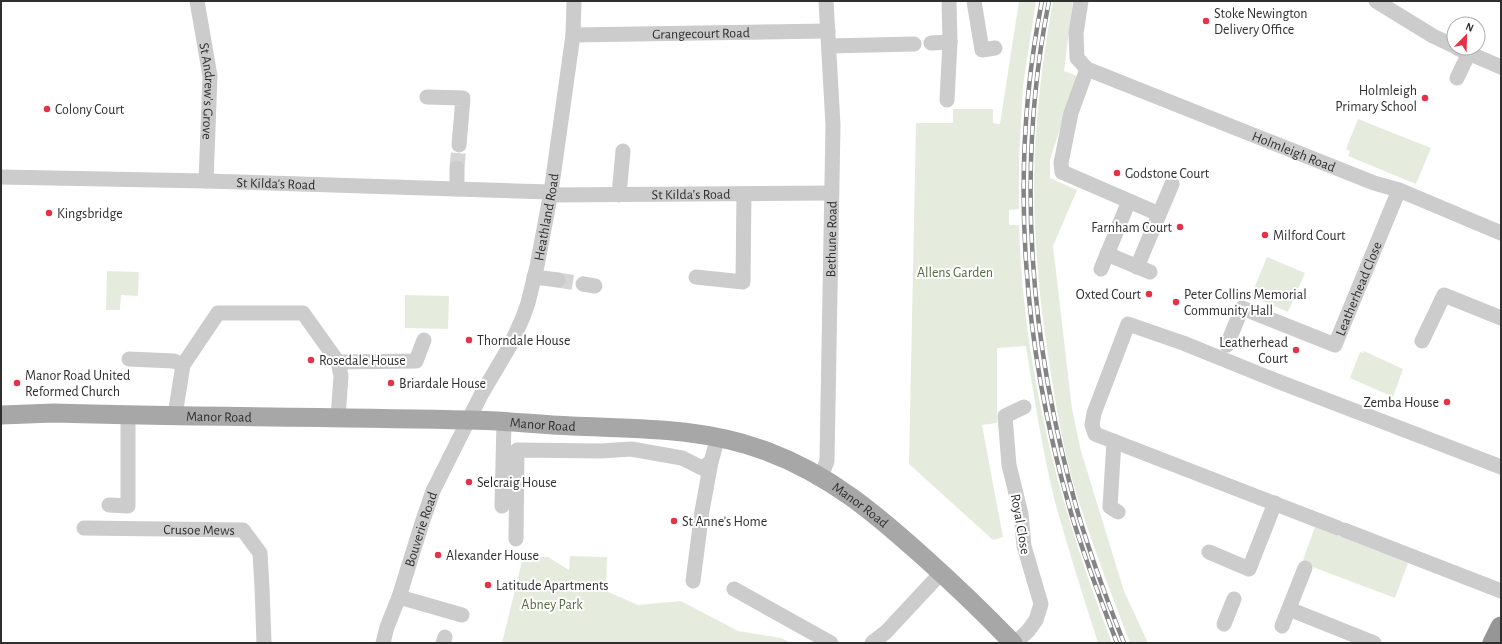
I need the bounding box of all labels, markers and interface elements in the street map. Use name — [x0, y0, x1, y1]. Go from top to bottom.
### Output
place label: Stoke Newington Delivery Office — [1214, 7, 1308, 37]
marker: Stoke Newington Delivery Office — [1201, 16, 1211, 26]
north arrow — [1446, 16, 1486, 56]
text: N — [1464, 21, 1475, 34]
street label: Grangecourt Road — [652, 26, 750, 42]
street label: St Andrew's Grove — [196, 42, 216, 140]
place label: Holmleigh Primary School — [1335, 84, 1417, 114]
marker: Holmleigh Primary School — [1420, 93, 1430, 103]
place label: Colony Court — [55, 103, 125, 117]
marker: Colony Court — [42, 104, 52, 114]
street label: Holmleigh Road — [1250, 129, 1337, 175]
place label: Godstone Court — [1125, 167, 1210, 181]
marker: Godstone Court — [1112, 168, 1122, 178]
street label: Heathland Road — [532, 173, 562, 262]
street label: St Kilda's Road — [236, 176, 316, 192]
street label: St Kilda's Road — [651, 188, 731, 202]
street label: Bethune Road — [824, 201, 840, 278]
place label: Kingsbridge — [57, 207, 123, 221]
marker: Kingsbridge — [44, 208, 54, 218]
place label: Farnham Court — [1091, 221, 1173, 235]
marker: Farnham Court — [1175, 222, 1185, 232]
place label: Milford Court — [1273, 229, 1346, 243]
marker: Milford Court — [1260, 230, 1270, 240]
street label: Leatherhead Close — [1334, 240, 1385, 338]
park label: Allens Garden — [917, 266, 993, 280]
place label: Oxted Court — [1076, 288, 1142, 302]
place label: Peter Collins Memorial Community Hall — [1184, 288, 1307, 318]
marker: Oxted Court — [1144, 289, 1154, 299]
marker: Peter Collins Memorial Community Hall — [1171, 297, 1181, 307]
place label: Thorndale House — [477, 334, 570, 348]
marker: Thorndale House — [464, 335, 474, 345]
place label: Leatherhead Court — [1219, 336, 1289, 366]
marker: Leatherhead Court — [1291, 345, 1301, 355]
place label: Rosedale House — [319, 354, 406, 368]
marker: Rosedale House — [306, 355, 316, 365]
place label: Manor Road United Reformed Church — [25, 369, 130, 399]
place label: Briardale House — [399, 377, 486, 391]
marker: Manor Road United Reformed Church — [12, 378, 22, 388]
marker: Briardale House — [386, 378, 396, 388]
place label: Zemba House — [1363, 396, 1439, 410]
marker: Zemba House — [1442, 397, 1452, 407]
street label: Manor Road — [186, 410, 252, 425]
street label: Manor Road — [509, 416, 576, 434]
place label: Selcraig House — [477, 476, 557, 490]
marker: Selcraig House — [464, 477, 474, 487]
street label: Manor Road — [830, 480, 891, 531]
street label: Bouverie Road — [403, 490, 440, 569]
street label: Royal Close — [1008, 493, 1032, 556]
place label: St Anne's Home — [682, 515, 767, 529]
marker: St Anne's Home — [669, 516, 679, 526]
street label: Crusoe Mews — [163, 523, 235, 538]
place label: Alexander House — [446, 549, 539, 563]
marker: Alexander House — [433, 550, 443, 560]
place label: Latitude Apartments — [496, 579, 609, 593]
marker: Latitude Apartments — [483, 580, 493, 590]
park label: Abney Park — [521, 598, 583, 612]

